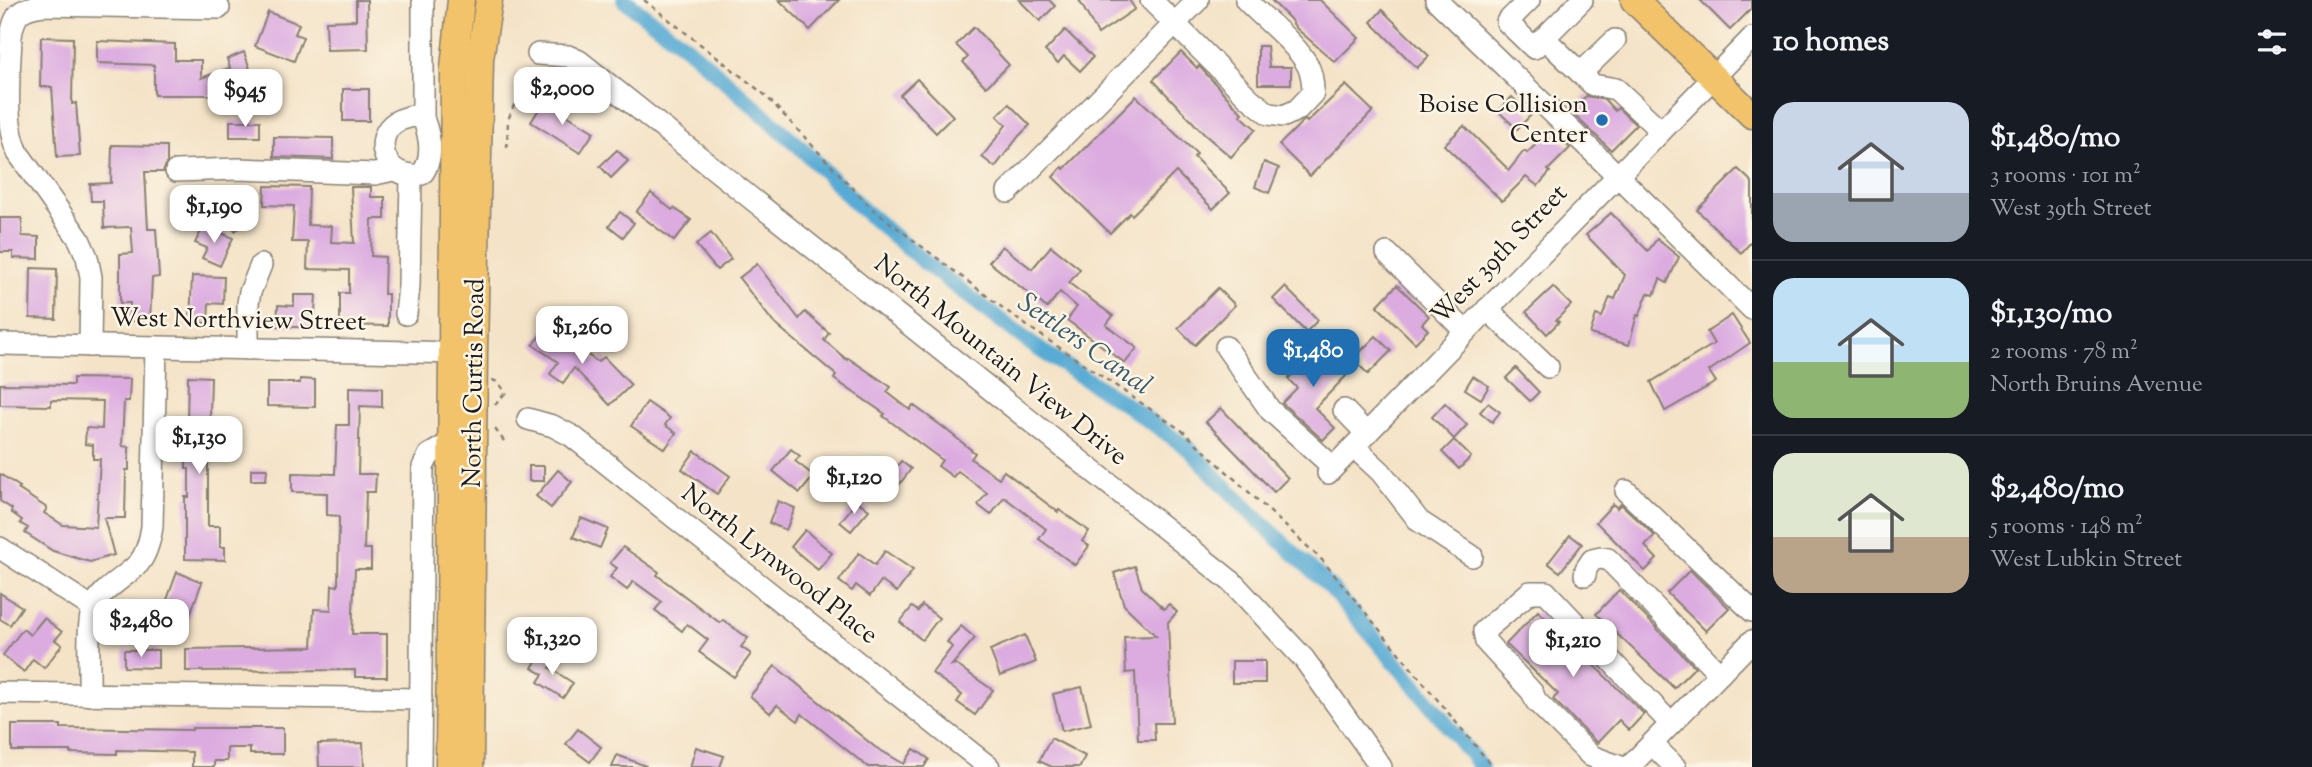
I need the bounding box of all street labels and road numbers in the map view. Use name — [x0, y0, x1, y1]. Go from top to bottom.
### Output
street label: West 39th Street — [1423, 176, 1577, 334]
street label: North Mountain View Drive — [865, 247, 1135, 475]
street label: North Curtis Road — [455, 277, 495, 488]
street label: West Northview Street — [110, 300, 366, 342]
street label: North Lynwood Place — [673, 476, 885, 654]

